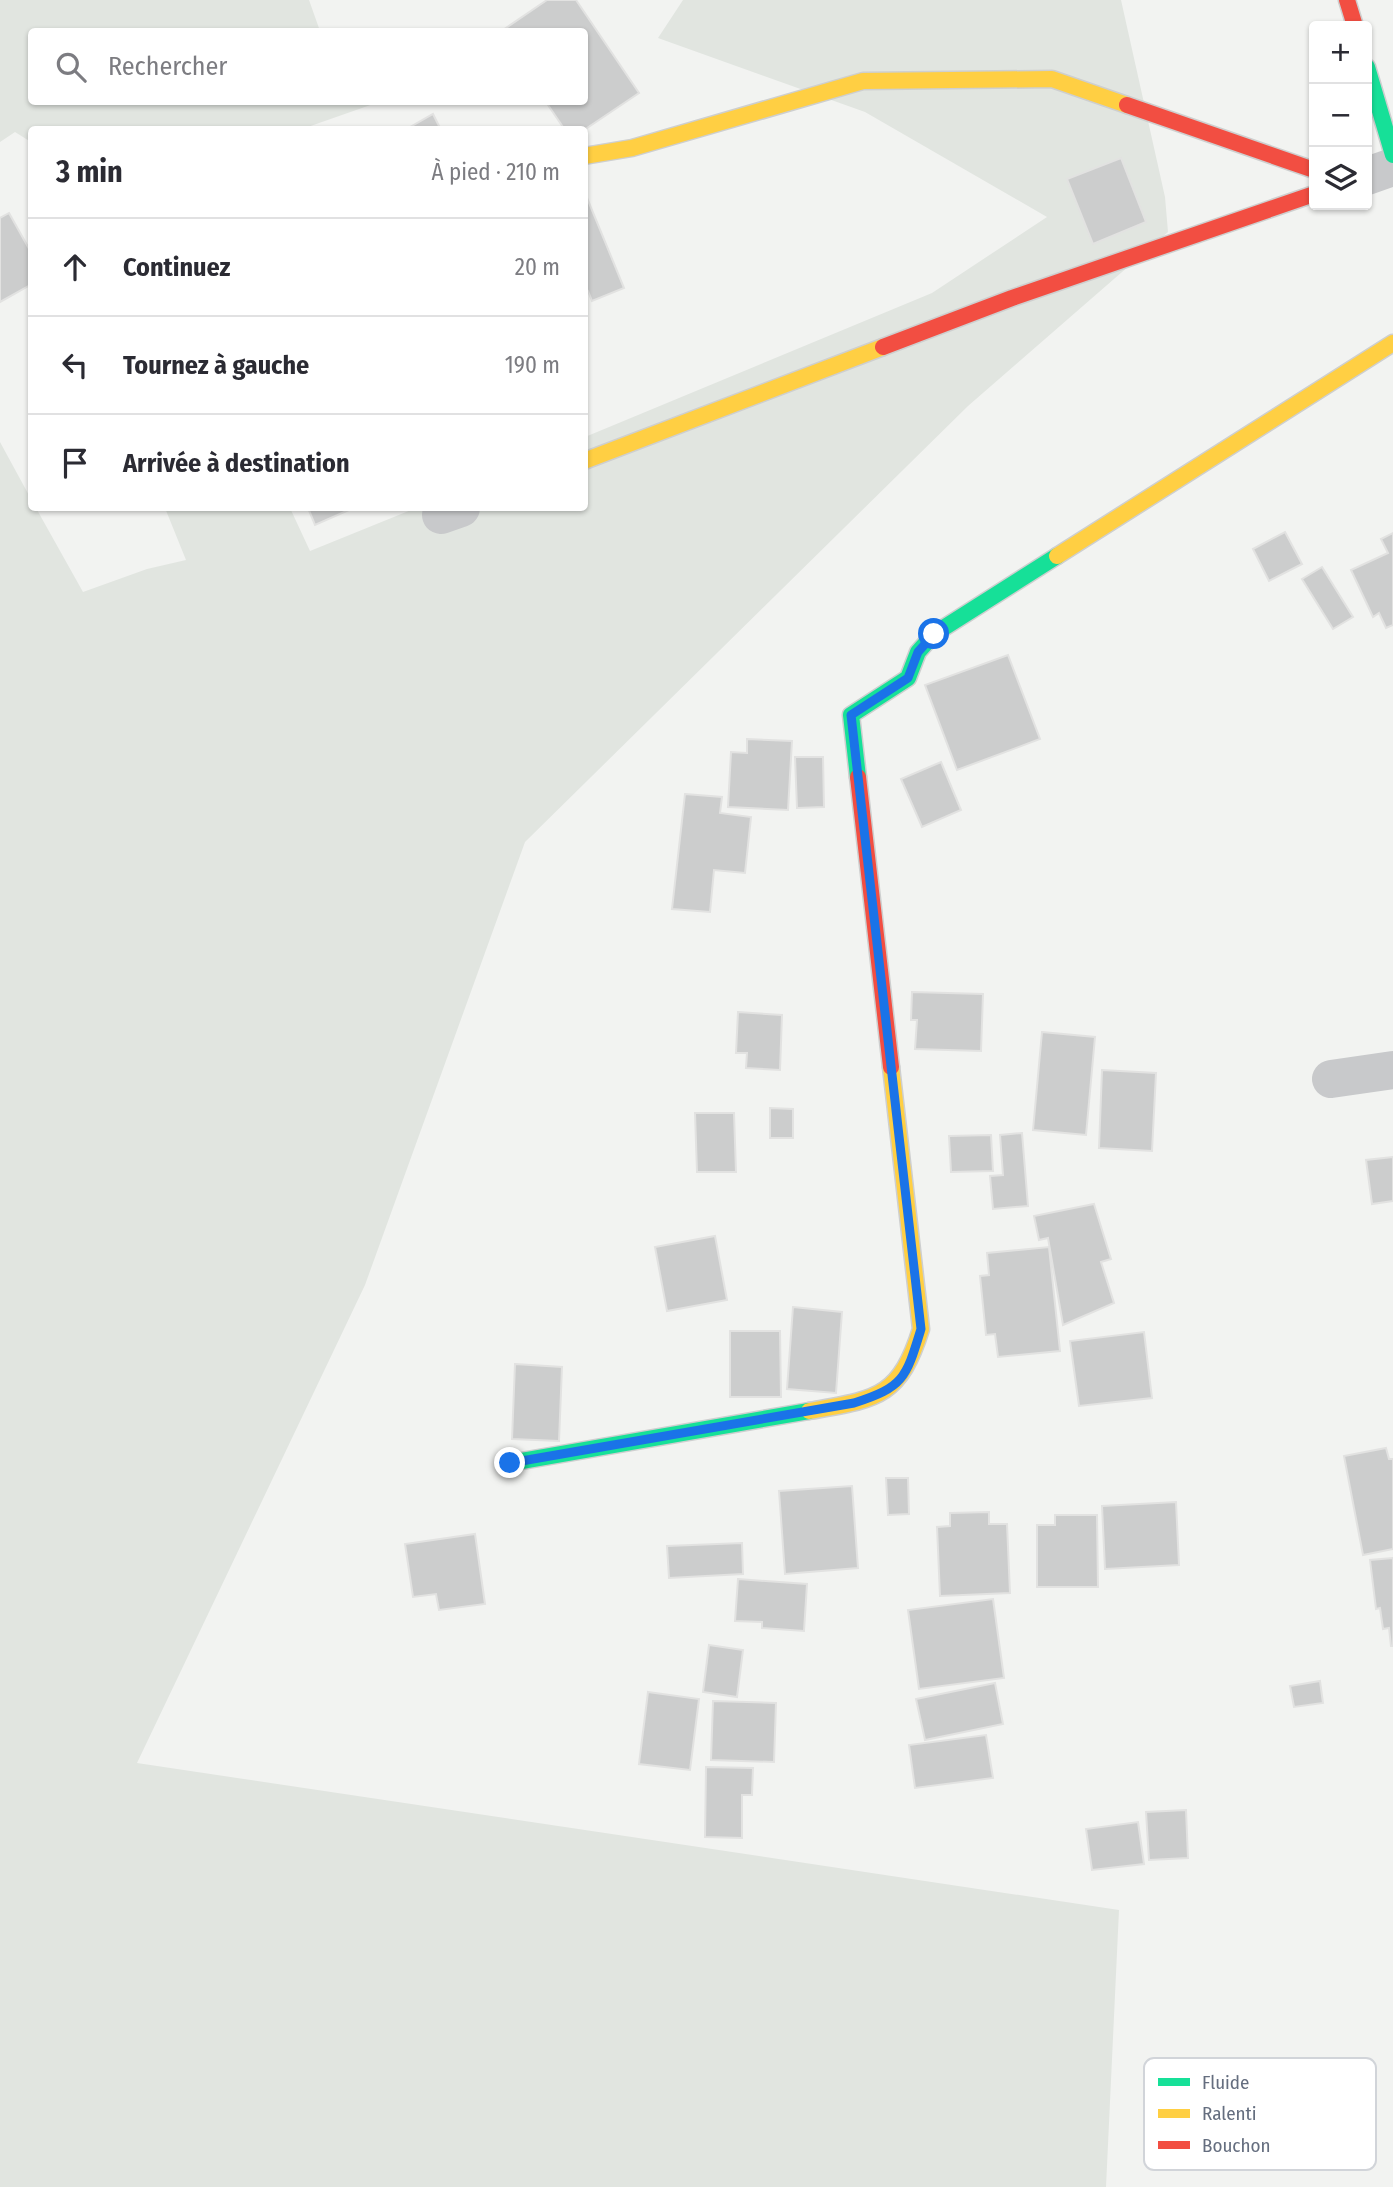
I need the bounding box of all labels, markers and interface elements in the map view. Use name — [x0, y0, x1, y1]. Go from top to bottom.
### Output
map controls — [1309, 21, 1372, 210]
button: + — [1309, 21, 1372, 84]
search box — [28, 28, 588, 105]
icon: search — [52, 48, 90, 86]
text: Rechercher — [108, 51, 227, 82]
button: − — [1309, 84, 1372, 147]
button: layers — [1309, 147, 1372, 210]
text: 3 min — [56, 154, 123, 190]
text: À pied · 210 m — [431, 158, 560, 186]
icon: ahead — [56, 248, 94, 286]
text: Continuez — [123, 252, 230, 283]
text: 20 m — [515, 253, 560, 281]
icon: left — [56, 346, 94, 384]
text: Tournez à gauche — [123, 350, 309, 381]
text: 190 m — [505, 351, 560, 379]
icon: arrive — [56, 444, 94, 482]
text: Arrivée à destination — [123, 448, 350, 479]
route start — [918, 618, 949, 649]
route end — [494, 1447, 525, 1478]
legend — [1144, 2058, 1376, 2170]
text: Fluide — [1202, 2071, 1249, 2094]
text: Ralenti — [1202, 2102, 1257, 2125]
text: Bouchon — [1202, 2134, 1270, 2157]

